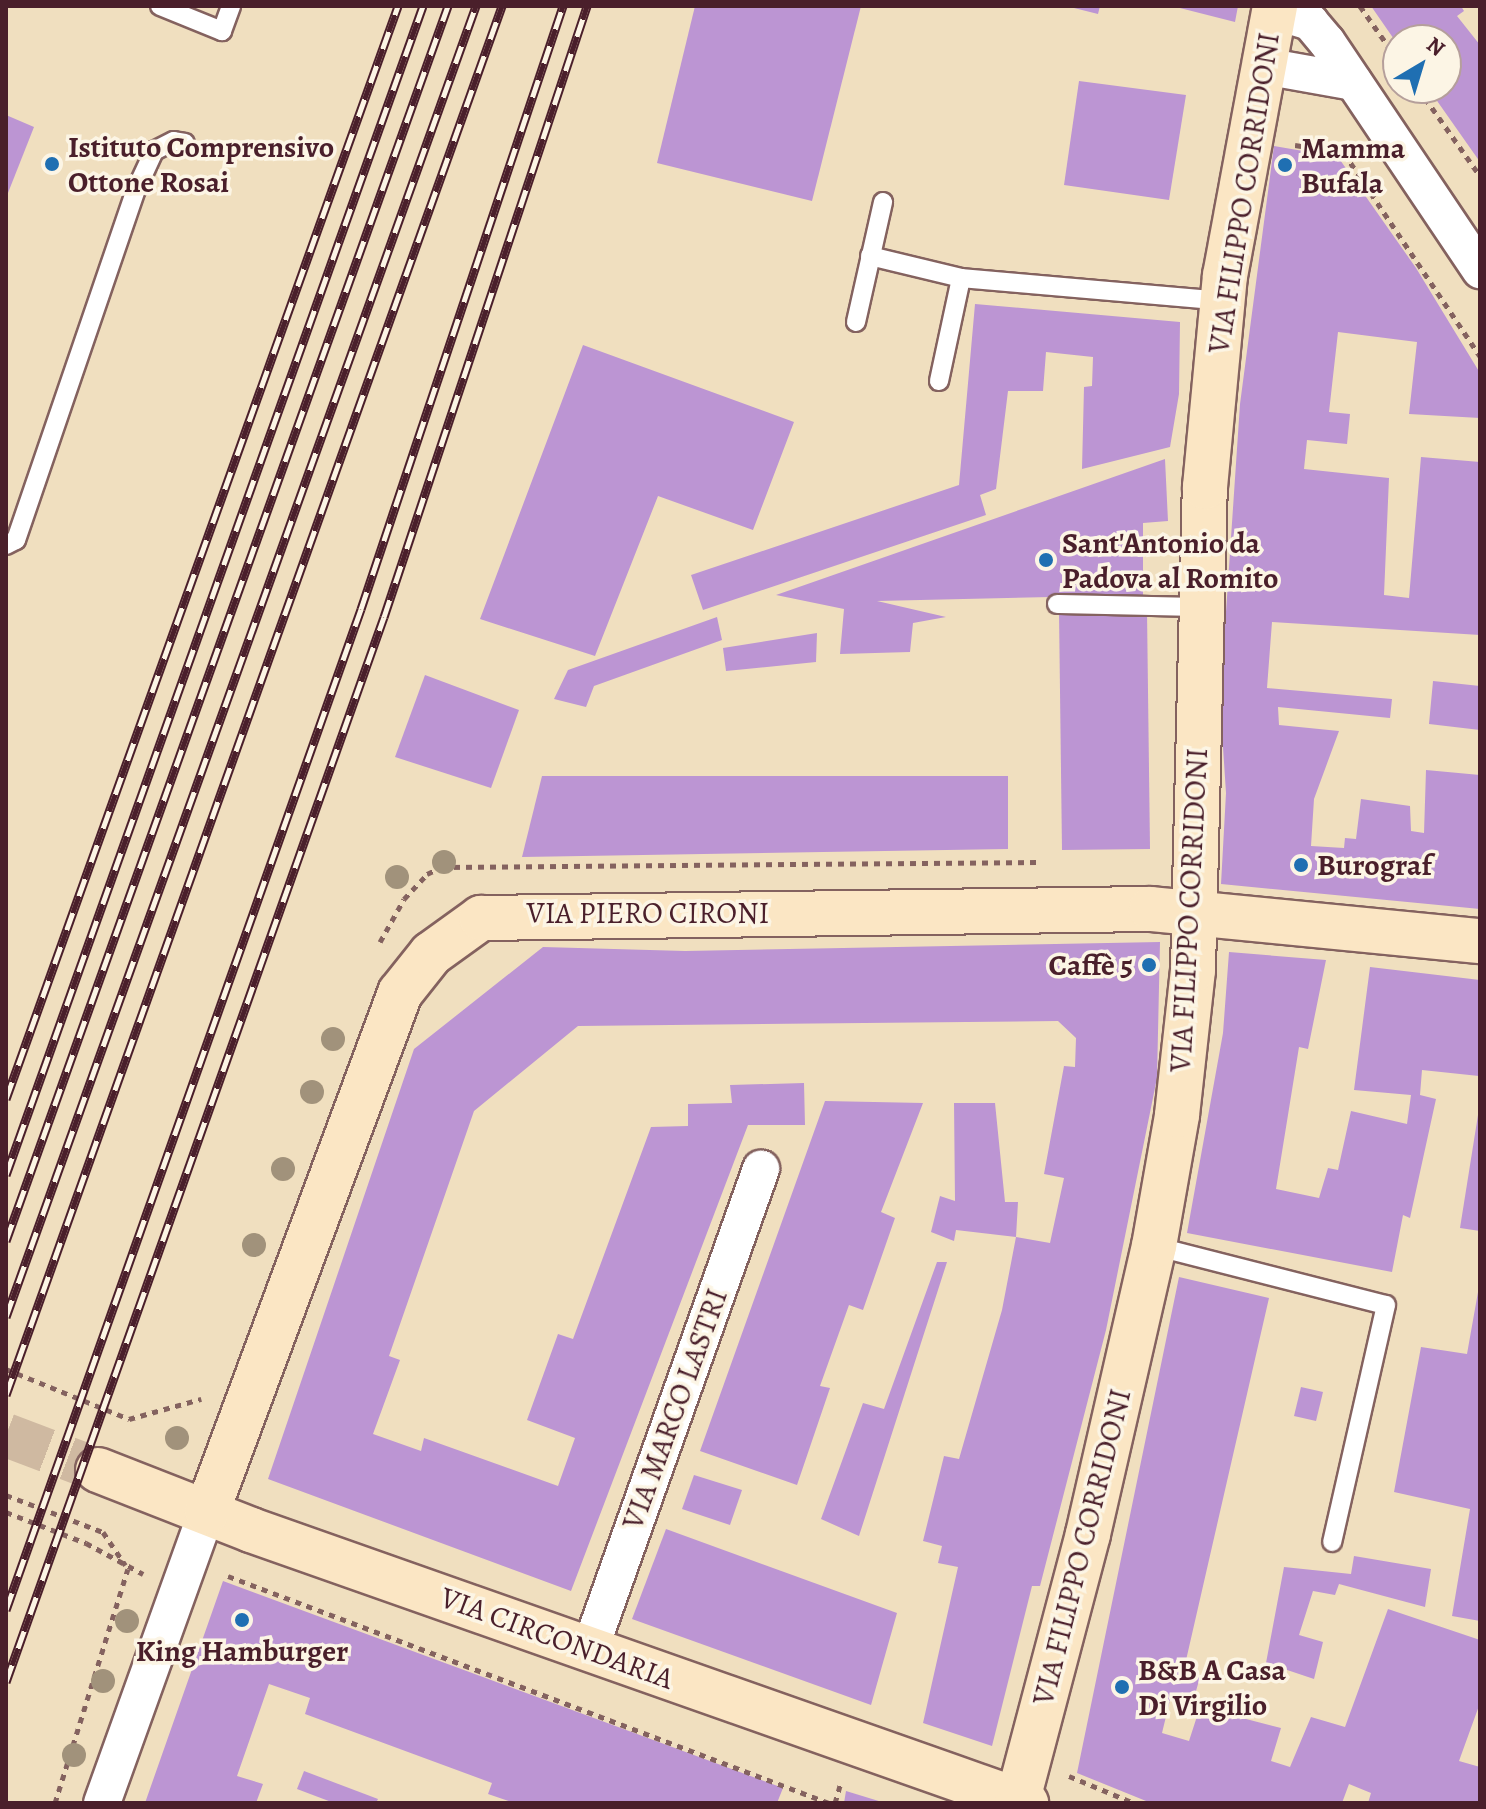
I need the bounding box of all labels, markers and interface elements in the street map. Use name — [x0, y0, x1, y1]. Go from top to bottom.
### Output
north arrow — [1382, 24, 1462, 104]
street label: VIA FILIPPO CORRIDONI — [1201, 30, 1287, 356]
text: N — [1420, 30, 1451, 63]
place label: Istituto Comprensivo Ottone Rosai — [68, 129, 334, 200]
place label: Mamma Bufala — [1301, 130, 1405, 200]
marker: Istituto Comprensivo Ottone Rosai — [43, 155, 61, 173]
marker: Mamma Bufala — [1276, 156, 1294, 174]
place label: Sant'Antonio da Padova al Romito — [1062, 525, 1278, 596]
marker: Sant'Antonio da Padova al Romito — [1037, 551, 1055, 569]
street label: VIA FILIPPO CORRIDONI — [1163, 747, 1215, 1073]
place label: Burograf — [1317, 847, 1432, 883]
marker: Burograf — [1292, 856, 1310, 874]
street label: VIA PIERO CIRONI — [527, 895, 769, 931]
place label: Caffè 5 — [1048, 947, 1133, 983]
marker: Caffè 5 — [1140, 956, 1158, 974]
street label: VIA MARCO LASTRI — [615, 1284, 735, 1534]
street label: VIA FILIPPO CORRIDONI — [1025, 1385, 1139, 1709]
street label: VIA CIRCONDARIA — [436, 1579, 678, 1697]
marker: King Hamburger — [233, 1611, 251, 1629]
place label: King Hamburger — [136, 1633, 348, 1669]
place label: B&B A Casa Di Virgilio — [1138, 1652, 1286, 1722]
marker: B&B A Casa Di Virgilio — [1113, 1678, 1131, 1696]

